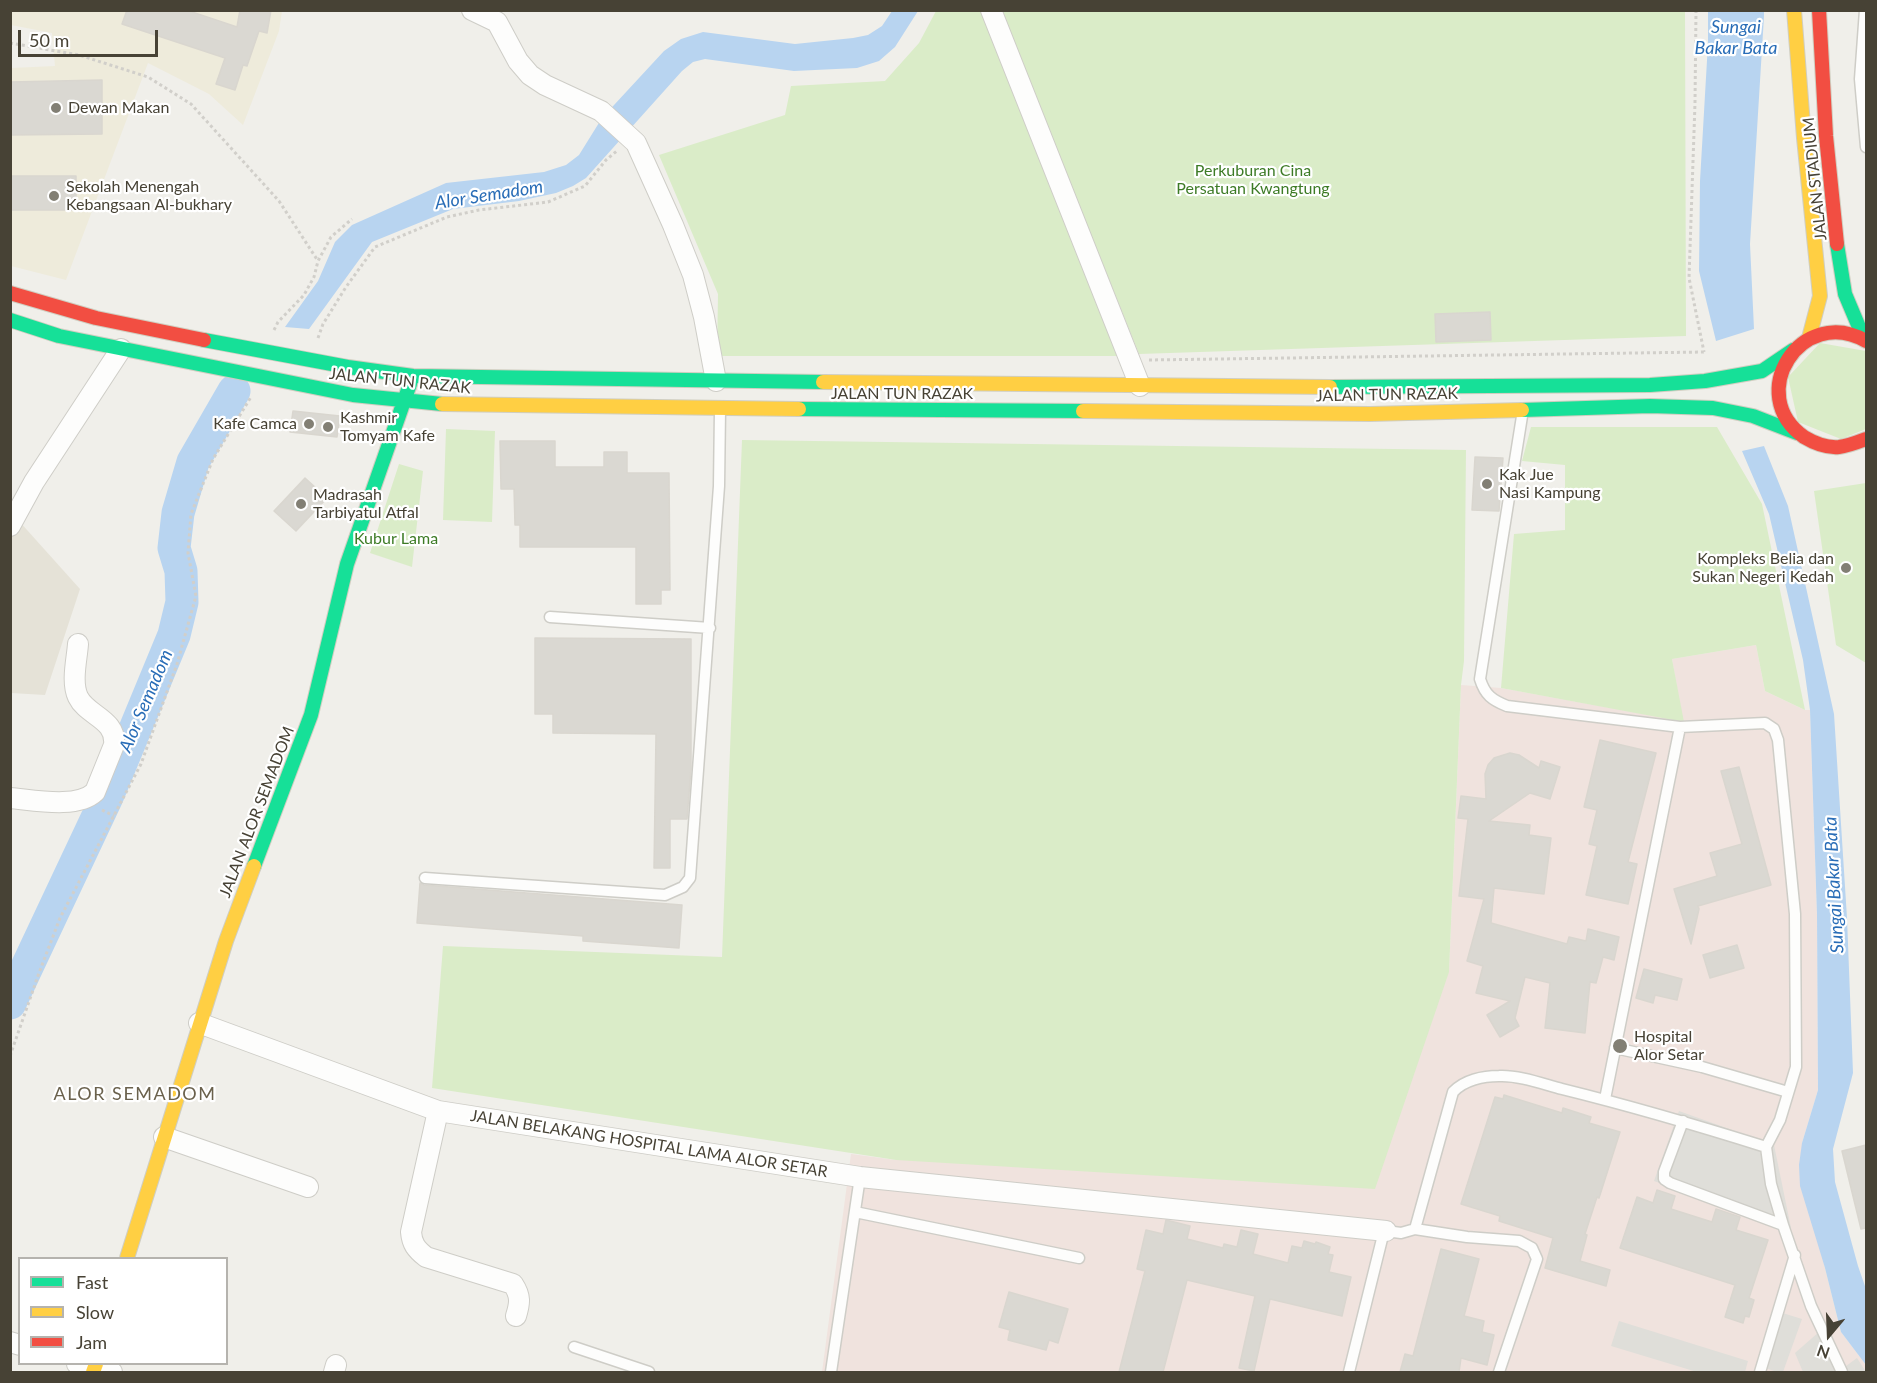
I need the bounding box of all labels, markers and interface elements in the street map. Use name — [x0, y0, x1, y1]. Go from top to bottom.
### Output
water label: Sungai Bakar Bata — [1695, 16, 1777, 58]
scale bar — [21, 18, 160, 56]
text: 50 m — [29, 29, 69, 51]
place label: Dewan Makan — [68, 98, 169, 118]
marker: Dewan Makan — [49, 101, 63, 115]
street label: JALAN STADIUM — [1799, 116, 1831, 242]
park label: Perkuburan Cina Persatuan Kwangtung — [1176, 161, 1330, 199]
water label: Alor Semadom — [433, 176, 545, 214]
place label: Sekolah Menengah Kebangsaan Al-bukhary — [66, 177, 232, 215]
marker: Sekolah Menengah Kebangsaan Al-bukhary — [47, 189, 61, 203]
street label: JALAN TUN RAZAK — [328, 364, 472, 398]
street label: JALAN TUN RAZAK — [831, 384, 973, 404]
street label: JALAN TUN RAZAK — [1316, 384, 1458, 406]
place label: Kashmir Tomyam Kafe — [340, 408, 435, 446]
place label: Kafe Camca — [213, 414, 297, 434]
marker: Kafe Camca — [302, 417, 316, 431]
marker: Kashmir Tomyam Kafe — [321, 420, 335, 434]
place label: Kak Jue Nasi Kampung — [1499, 465, 1601, 503]
marker: Kak Jue Nasi Kampung — [1480, 477, 1494, 491]
place label: Madrasah Tarbiyatul Atfal — [313, 485, 419, 523]
marker: Madrasah Tarbiyatul Atfal — [294, 497, 308, 511]
park label: Kubur Lama — [354, 529, 438, 549]
place label: Kompleks Belia dan Sukan Negeri Kedah — [1692, 549, 1834, 587]
marker: Kompleks Belia dan Sukan Negeri Kedah — [1839, 561, 1853, 575]
water label: Alor Semadom — [115, 647, 177, 755]
street label: JALAN ALOR SEMADOM — [215, 724, 299, 900]
water label: Sungai Bakar Bata — [1820, 816, 1848, 954]
place label: Hospital Alor Setar — [1634, 1027, 1704, 1065]
marker: Hospital Alor Setar — [1611, 1037, 1629, 1055]
district label: ALOR SEMADOM — [54, 1083, 216, 1105]
street label: JALAN BELAKANG HOSPITAL LAMA ALOR SETAR — [469, 1106, 829, 1182]
legend — [18, 1257, 228, 1365]
text: Fast — [76, 1271, 108, 1293]
text: Slow — [76, 1301, 114, 1323]
north arrow — [1799, 1305, 1859, 1365]
text: Jam — [76, 1331, 107, 1353]
text: N — [1814, 1342, 1832, 1363]

